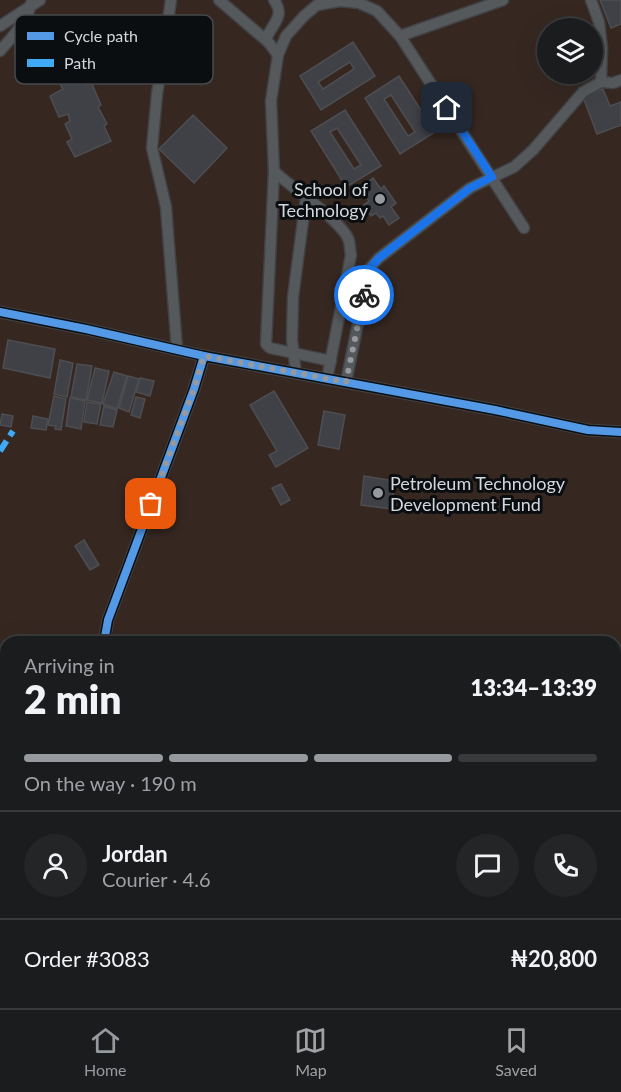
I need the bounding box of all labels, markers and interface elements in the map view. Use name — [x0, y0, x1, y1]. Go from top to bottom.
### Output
legend — [15, 15, 213, 84]
map controls — [537, 18, 603, 84]
button: layers — [537, 18, 603, 84]
text: Cycle path — [64, 26, 138, 45]
text: Path — [64, 53, 96, 72]
pin — [421, 82, 472, 133]
icon: home — [430, 91, 463, 124]
place label: School of Technology — [278, 178, 369, 221]
marker: School of Technology — [373, 192, 387, 206]
courier — [334, 265, 394, 325]
icon: bike — [348, 279, 381, 312]
place label: Petroleum Technology Development Fund — [390, 472, 566, 515]
pin — [125, 478, 176, 529]
marker: Petroleum Technology Development Fund — [371, 486, 385, 500]
icon: bag — [134, 487, 167, 520]
text: Arriving in — [24, 653, 115, 677]
text: 13:34–13:39 — [471, 674, 597, 701]
text: 2 min — [24, 676, 121, 722]
text: On the way · 190 m — [24, 771, 197, 795]
button: person — [24, 834, 87, 897]
button: chat — [456, 834, 519, 897]
button: phone — [534, 834, 597, 897]
text: Jordan — [102, 840, 168, 867]
text: Courier · 4.6 — [102, 867, 211, 891]
text: Order #3083 — [24, 945, 150, 972]
text: ₦20,800 — [510, 945, 597, 972]
tab: Home — [84, 1024, 127, 1079]
tab: Map — [294, 1024, 327, 1079]
tab: Saved — [495, 1024, 537, 1079]

